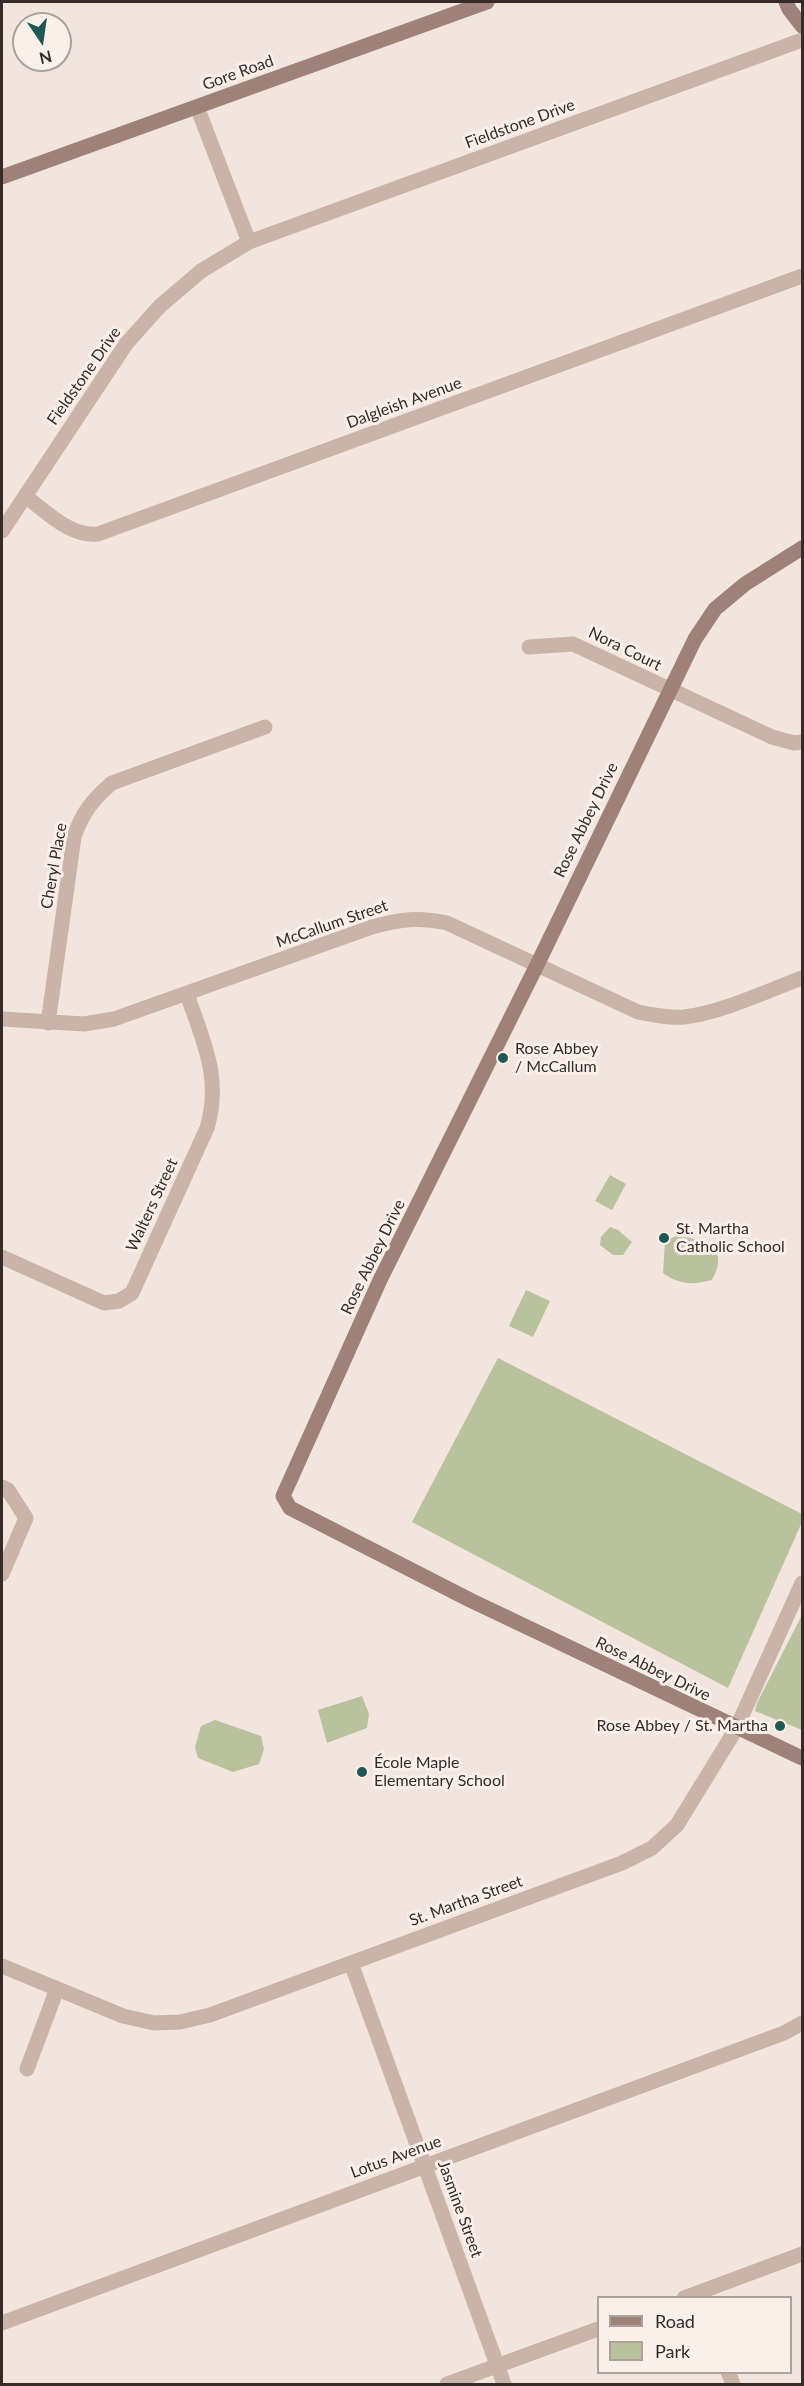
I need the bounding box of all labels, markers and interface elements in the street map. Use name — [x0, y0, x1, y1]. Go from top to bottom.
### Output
north arrow — [12, 12, 72, 72]
text: N — [38, 47, 54, 69]
street label: Gore Road — [200, 51, 276, 95]
street label: Fieldstone Drive — [463, 95, 577, 153]
street label: Fieldstone Drive — [43, 323, 125, 429]
street label: Dalgleish Avenue — [344, 373, 464, 433]
street label: Nora Court — [585, 623, 665, 675]
street label: Rose Abbey Drive — [550, 759, 622, 881]
street label: Cheryl Place — [37, 821, 71, 911]
street label: McCallum Street — [274, 896, 390, 952]
place label: Rose Abbey / McCallum — [515, 1039, 598, 1077]
marker: Rose Abbey / McCallum — [496, 1051, 510, 1065]
street label: Walters Street — [122, 1155, 182, 1255]
street label: Rose Abbey Drive — [337, 1196, 409, 1318]
place label: St. Martha Catholic School — [676, 1219, 785, 1257]
marker: St. Martha Catholic School — [657, 1231, 671, 1245]
street label: Rose Abbey Drive — [592, 1633, 714, 1705]
place label: Rose Abbey / St. Martha — [596, 1716, 768, 1736]
marker: Rose Abbey / St. Martha — [773, 1719, 787, 1733]
place label: École Maple Elementary School — [374, 1753, 505, 1791]
marker: École Maple Elementary School — [355, 1765, 369, 1779]
street label: St. Martha Street — [407, 1872, 525, 1930]
street label: Lotus Avenue — [348, 2132, 444, 2182]
street label: Jasmine Street — [434, 2158, 486, 2260]
legend — [597, 2296, 792, 2374]
text: Road — [655, 2310, 695, 2332]
text: Park — [655, 2340, 690, 2362]

